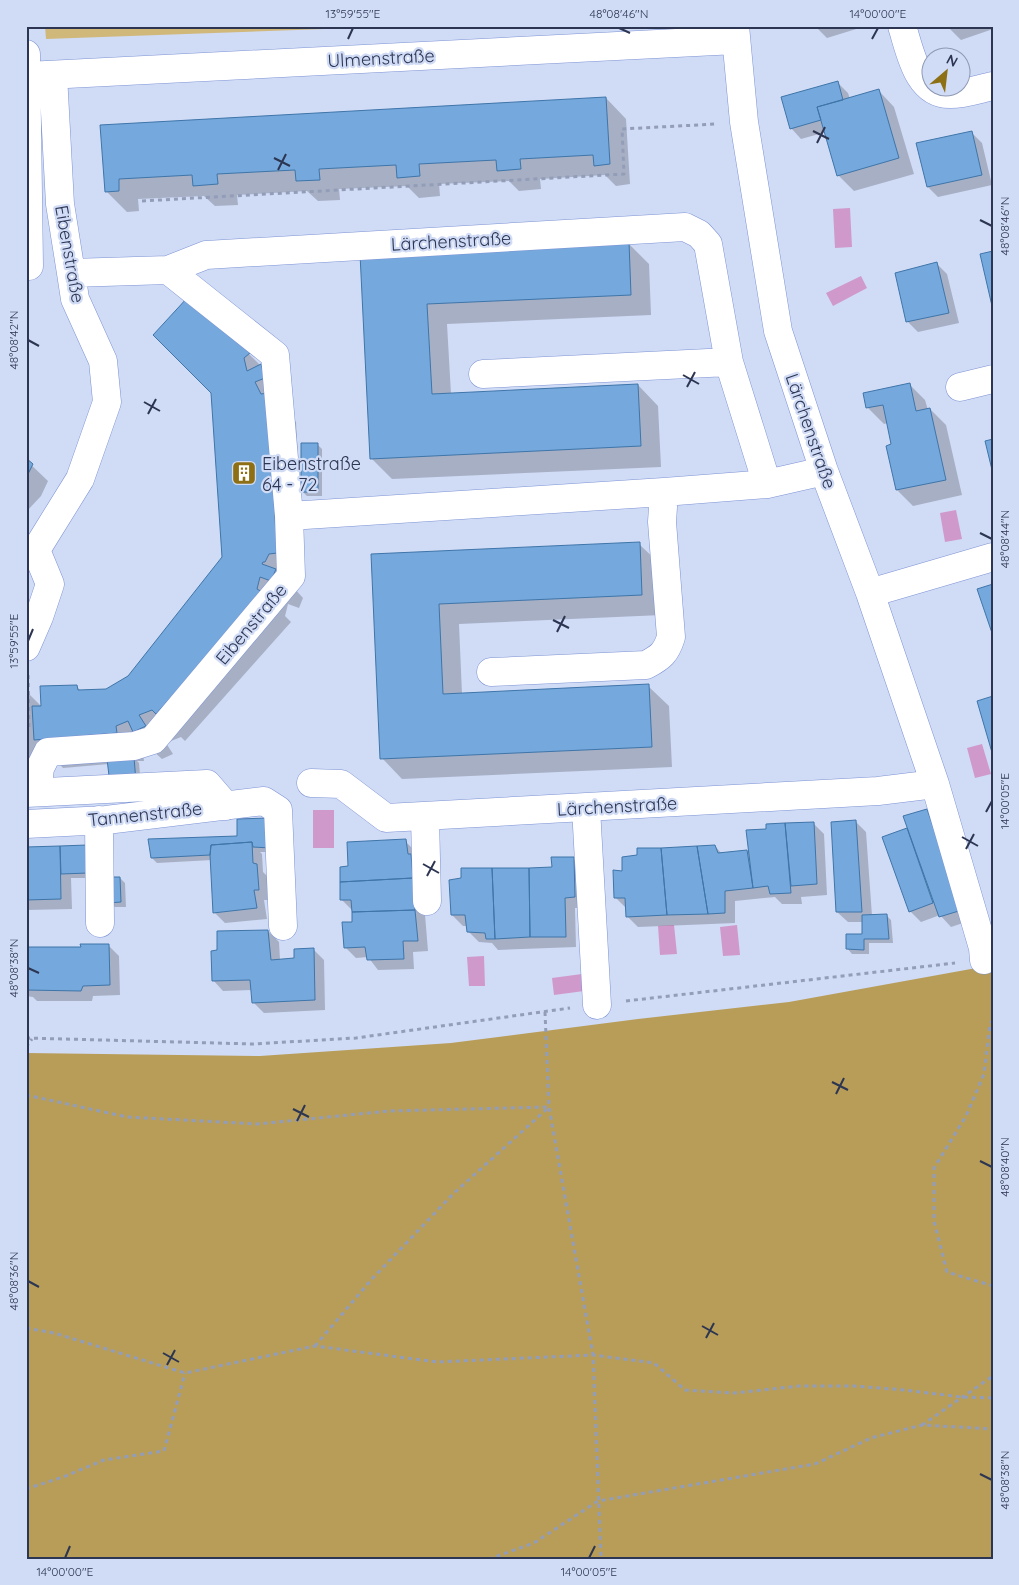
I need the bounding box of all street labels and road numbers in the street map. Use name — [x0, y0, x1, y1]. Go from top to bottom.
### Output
street label: Ulmenstraße — [327, 44, 435, 72]
street label: Eibenstraße — [50, 203, 90, 305]
street label: Lärchenstraße — [390, 226, 512, 256]
street label: Lärchenstraße — [781, 370, 841, 492]
street label: Eibenstraße — [210, 579, 292, 669]
street label: Lärchenstraße — [556, 791, 678, 821]
street label: Tannenstraße — [87, 797, 203, 831]

